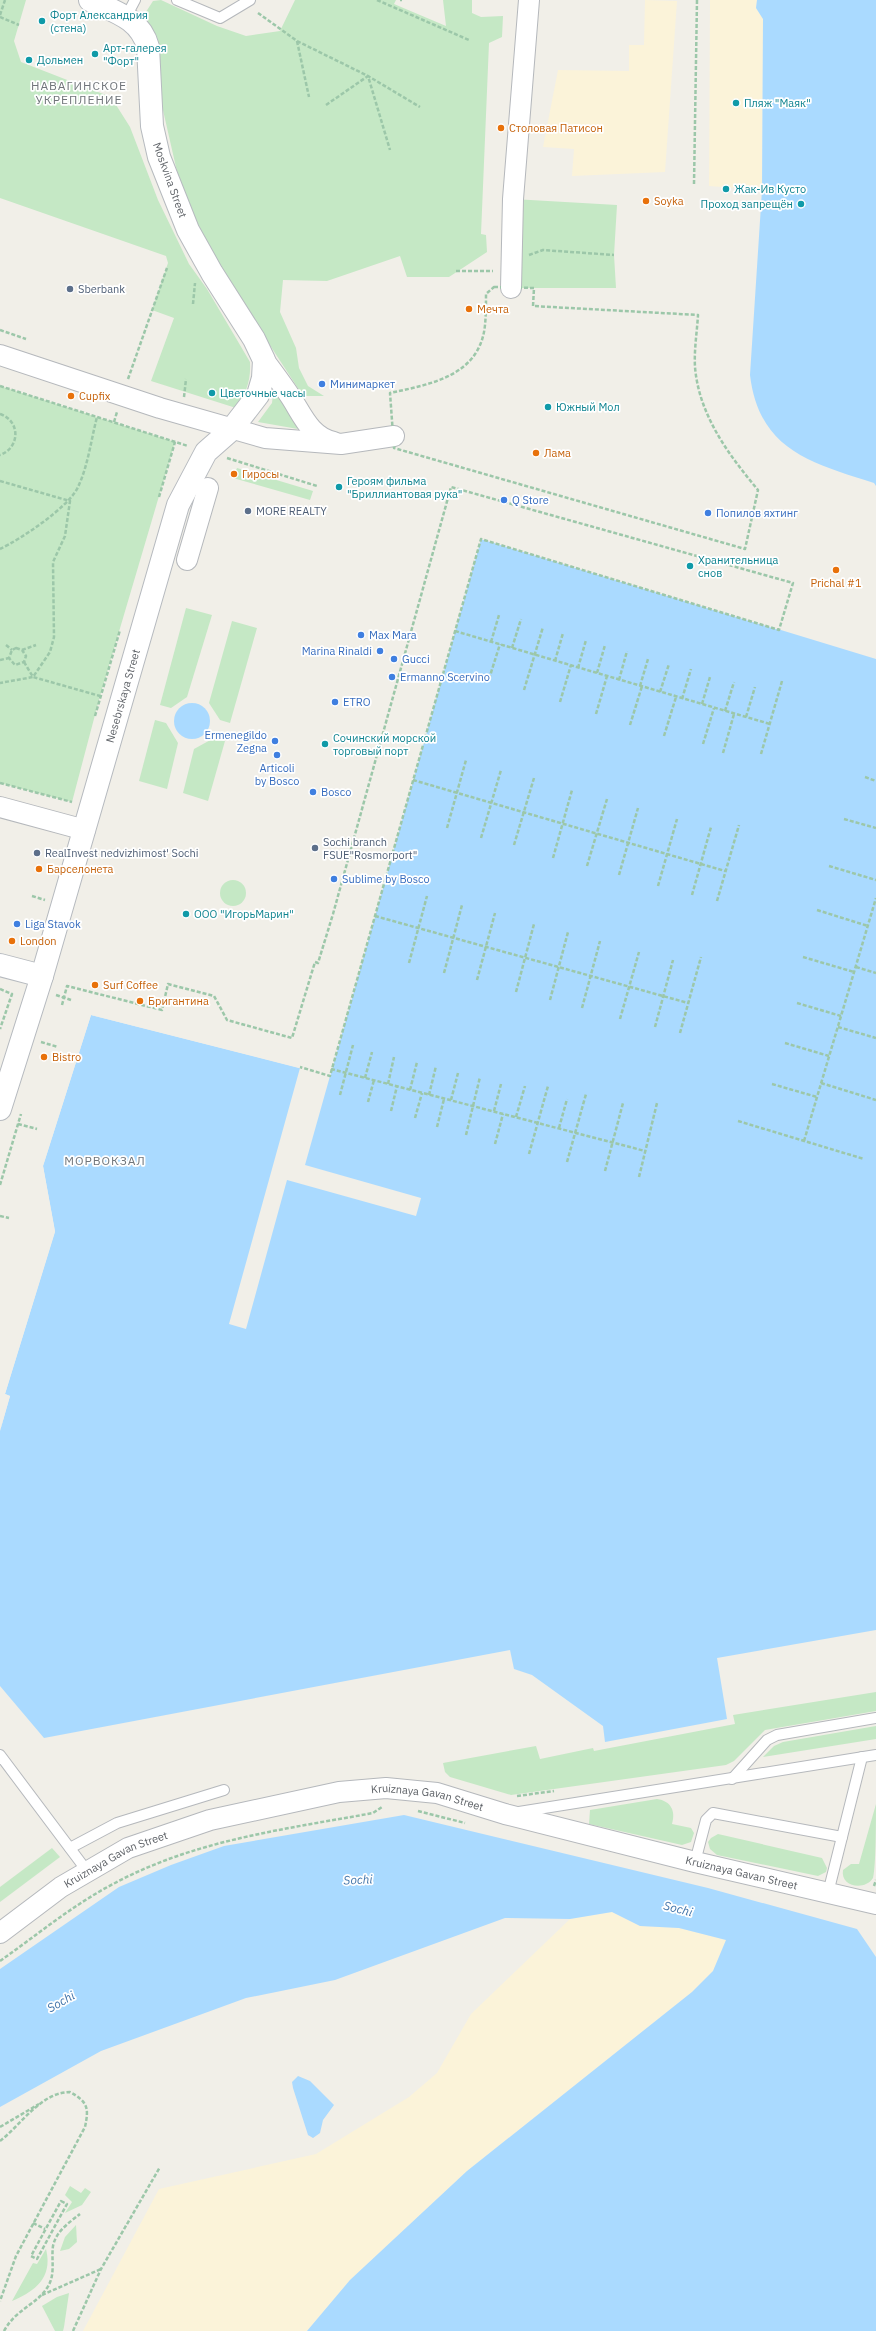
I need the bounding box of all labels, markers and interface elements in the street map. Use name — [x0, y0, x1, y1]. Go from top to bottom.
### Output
place label: Форт Александрия (стена) — [50, 8, 148, 35]
marker: Форт Александрия (стена) — [37, 16, 47, 26]
place label: Арт-галерея "Форт" — [103, 41, 167, 68]
marker: Арт-галерея "Форт" — [90, 49, 100, 59]
place label: Дольмен — [37, 53, 83, 67]
marker: Дольмен — [24, 55, 34, 65]
district label: НАВАГИНСКОЕ УКРЕПЛЕНИЕ — [31, 78, 127, 107]
place label: Пляж "Маяк" — [744, 96, 811, 110]
marker: Пляж "Маяк" — [731, 98, 741, 108]
place label: Столовая Патисон — [509, 121, 603, 135]
marker: Столовая Патисон — [496, 123, 506, 133]
street label: Moskvina Street — [150, 140, 190, 220]
place label: Жак-Ив Кусто — [734, 182, 806, 196]
marker: Жак-Ив Кусто — [721, 184, 731, 194]
place label: Soyka — [654, 194, 684, 208]
marker: Soyka — [641, 196, 651, 206]
place label: Проход запрещён — [701, 197, 793, 211]
marker: Проход запрещён — [796, 199, 806, 209]
place label: Sberbank — [78, 282, 125, 296]
marker: Sberbank — [65, 284, 75, 294]
place label: Мечта — [477, 302, 509, 316]
marker: Мечта — [464, 304, 474, 314]
place label: Минимаркет — [330, 377, 395, 391]
marker: Минимаркет — [317, 379, 327, 389]
place label: Цветочные часы — [220, 386, 306, 400]
marker: Цветочные часы — [207, 388, 217, 398]
place label: Cupfix — [79, 389, 111, 403]
marker: Cupfix — [66, 391, 76, 401]
place label: Южный Мол — [556, 400, 620, 414]
marker: Южный Мол — [543, 402, 553, 412]
place label: Лама — [544, 446, 571, 460]
marker: Лама — [531, 448, 541, 458]
place label: Гиросы — [242, 467, 279, 481]
marker: Гиросы — [229, 469, 239, 479]
place label: Героям фильма "Бриллиантовая рука" — [347, 474, 462, 501]
marker: Героям фильма "Бриллиантовая рука" — [334, 482, 344, 492]
place label: Q Store — [512, 493, 549, 507]
marker: Q Store — [499, 495, 509, 505]
place label: MORE REALTY — [256, 504, 327, 518]
marker: MORE REALTY — [243, 506, 253, 516]
place label: Попилов яхтинг — [716, 506, 798, 520]
marker: Попилов яхтинг — [703, 508, 713, 518]
place label: Хранительница снов — [698, 553, 778, 580]
marker: Хранительница снов — [685, 561, 695, 571]
marker: Prichal #1 — [831, 565, 841, 575]
place label: Prichal #1 — [810, 576, 862, 590]
place label: Max Mara — [369, 628, 417, 642]
marker: Max Mara — [356, 630, 366, 640]
place label: Marina Rinaldi — [302, 644, 372, 658]
marker: Marina Rinaldi — [375, 646, 385, 656]
street label: Nesebrskaya Street — [103, 647, 143, 744]
place label: Gucci — [402, 652, 430, 666]
marker: Gucci — [389, 654, 399, 664]
place label: Ermanno Scervino — [400, 670, 490, 684]
marker: Ermanno Scervino — [387, 672, 397, 682]
place label: ETRO — [343, 695, 371, 709]
marker: ETRO — [330, 697, 340, 707]
place label: Ermenegildo Zegna — [205, 728, 267, 755]
place label: Сочинский морской торговый порт — [333, 731, 436, 758]
marker: Ermenegildo Zegna — [270, 736, 280, 746]
marker: Сочинский морской торговый порт — [320, 739, 330, 749]
marker: Articoli by Bosco — [272, 750, 282, 760]
place label: Articoli by Bosco — [255, 761, 299, 788]
place label: Bosco — [321, 785, 351, 799]
marker: Bosco — [308, 787, 318, 797]
place label: Sochi branch FSUE"Rosmorport" — [323, 835, 417, 862]
marker: Sochi branch FSUE"Rosmorport" — [310, 843, 320, 853]
place label: RealInvest nedvizhimost' Sochi — [45, 846, 199, 860]
marker: RealInvest nedvizhimost' Sochi — [32, 848, 42, 858]
place label: Барселонета — [47, 862, 114, 876]
marker: Барселонета — [34, 864, 44, 874]
place label: Sublime by Bosco — [342, 872, 430, 886]
marker: Sublime by Bosco — [329, 874, 339, 884]
place label: ООО "ИгорьМарин" — [194, 907, 294, 921]
marker: ООО "ИгорьМарин" — [181, 909, 191, 919]
place label: Liga Stavok — [25, 917, 81, 931]
marker: Liga Stavok — [12, 919, 22, 929]
place label: London — [20, 934, 57, 948]
marker: London — [7, 936, 17, 946]
place label: Surf Coffee — [103, 978, 158, 992]
marker: Surf Coffee — [90, 980, 100, 990]
place label: Бригантина — [148, 994, 209, 1008]
marker: Бригантина — [135, 996, 145, 1006]
place label: Bistro — [52, 1050, 81, 1064]
marker: Bistro — [39, 1052, 49, 1062]
district label: МОРВОКЗАЛ — [64, 1153, 146, 1168]
street label: Kruiznaya Gavan Street — [370, 1781, 485, 1814]
street label: Kruiznaya Gavan Street — [61, 1828, 170, 1891]
street label: Kruiznaya Gavan Street — [684, 1853, 799, 1893]
water label: Sochi — [343, 1871, 374, 1888]
water label: Sochi — [662, 1898, 695, 1920]
water label: Sochi — [44, 1987, 78, 2015]

